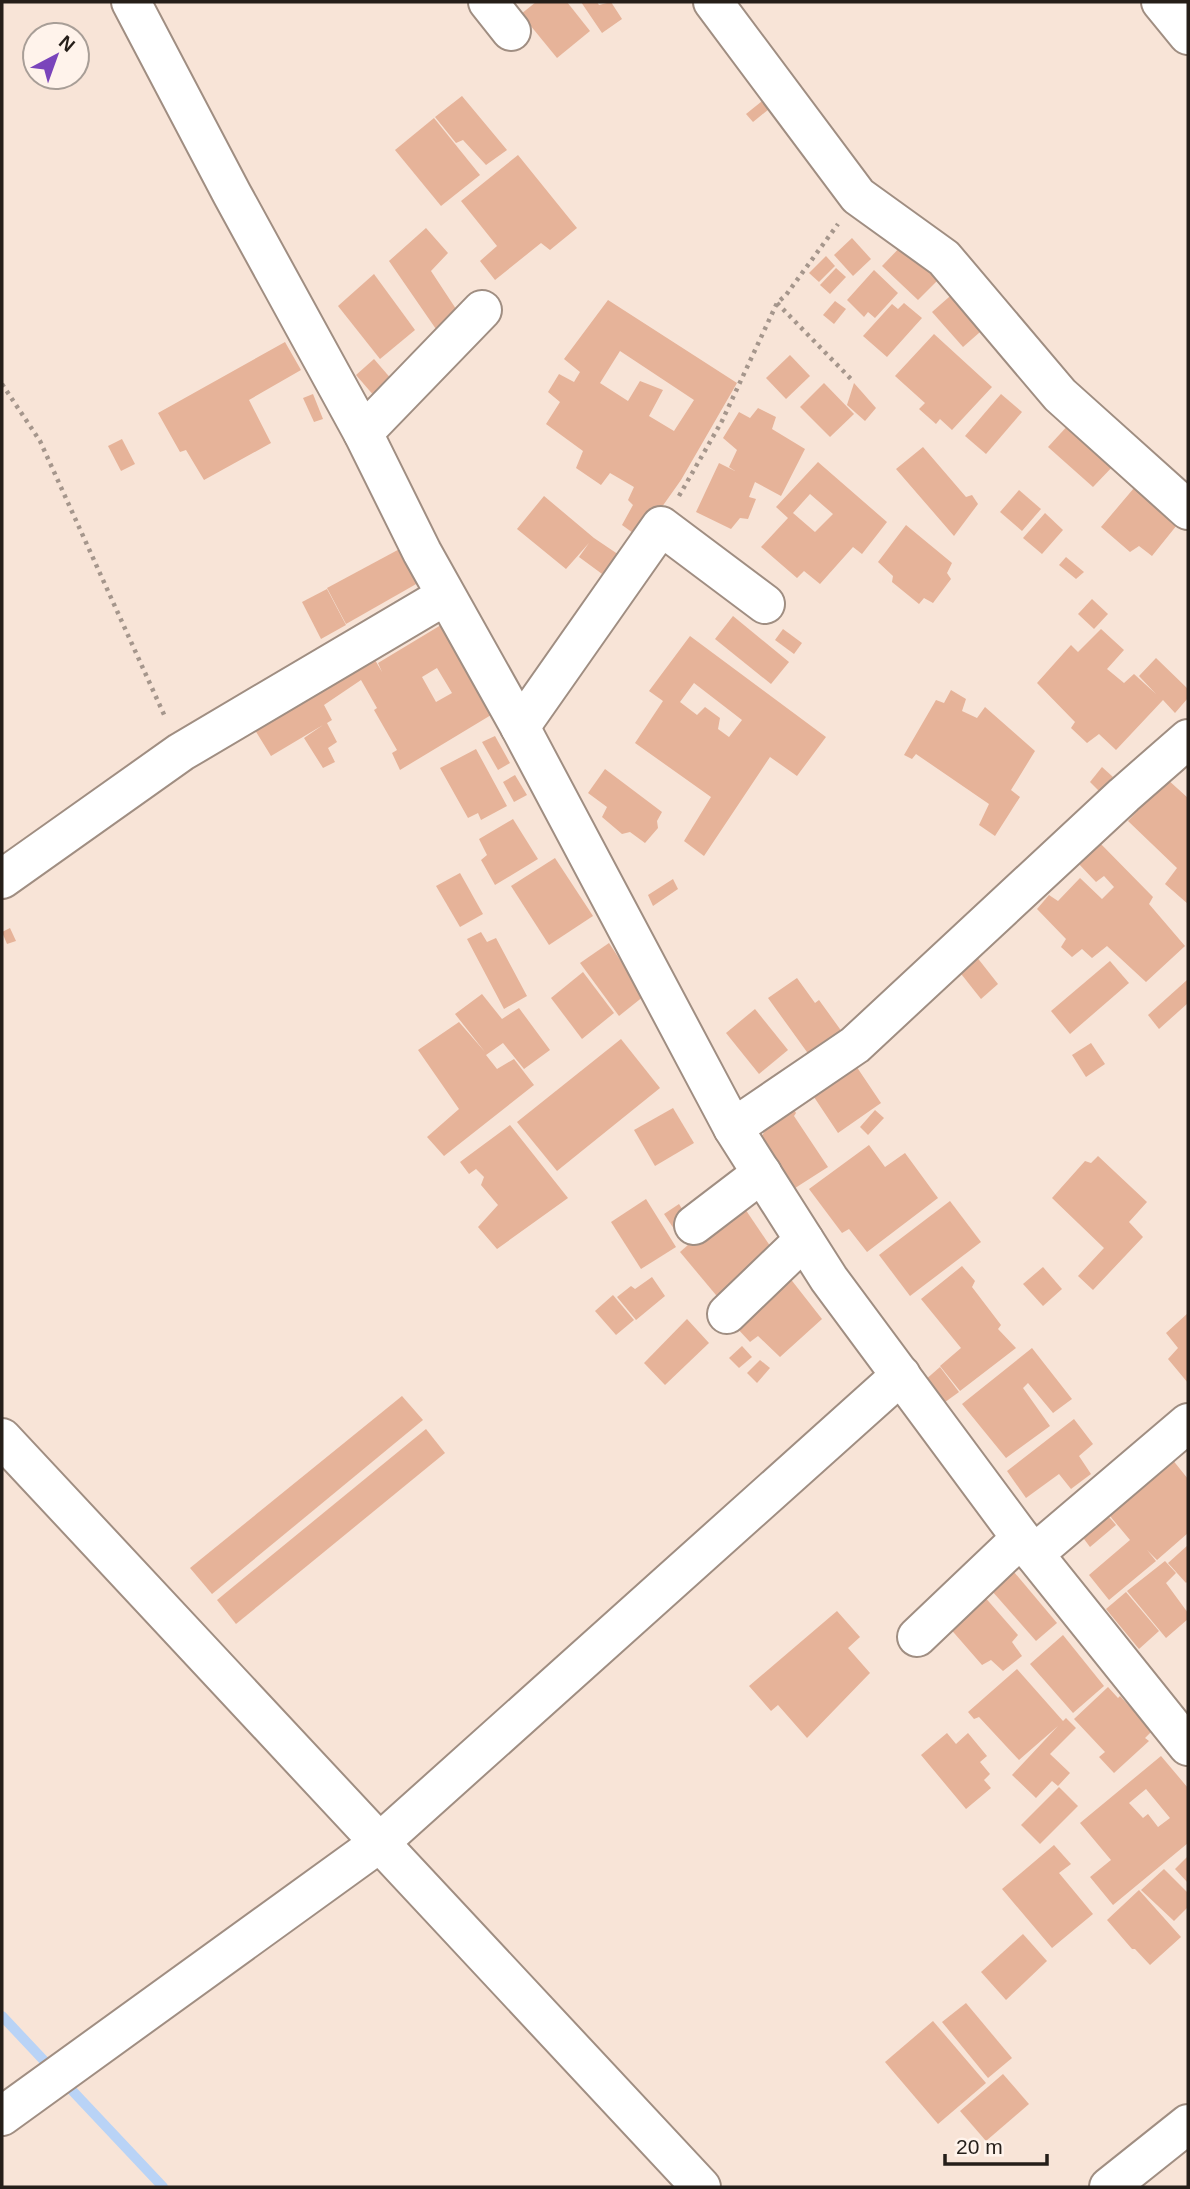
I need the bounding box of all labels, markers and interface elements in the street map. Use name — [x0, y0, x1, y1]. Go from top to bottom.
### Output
north arrow — [21, 21, 91, 91]
text: N — [55, 31, 79, 56]
scale bar — [945, 2122, 1046, 2166]
text: 20 m — [956, 2135, 1003, 2158]

